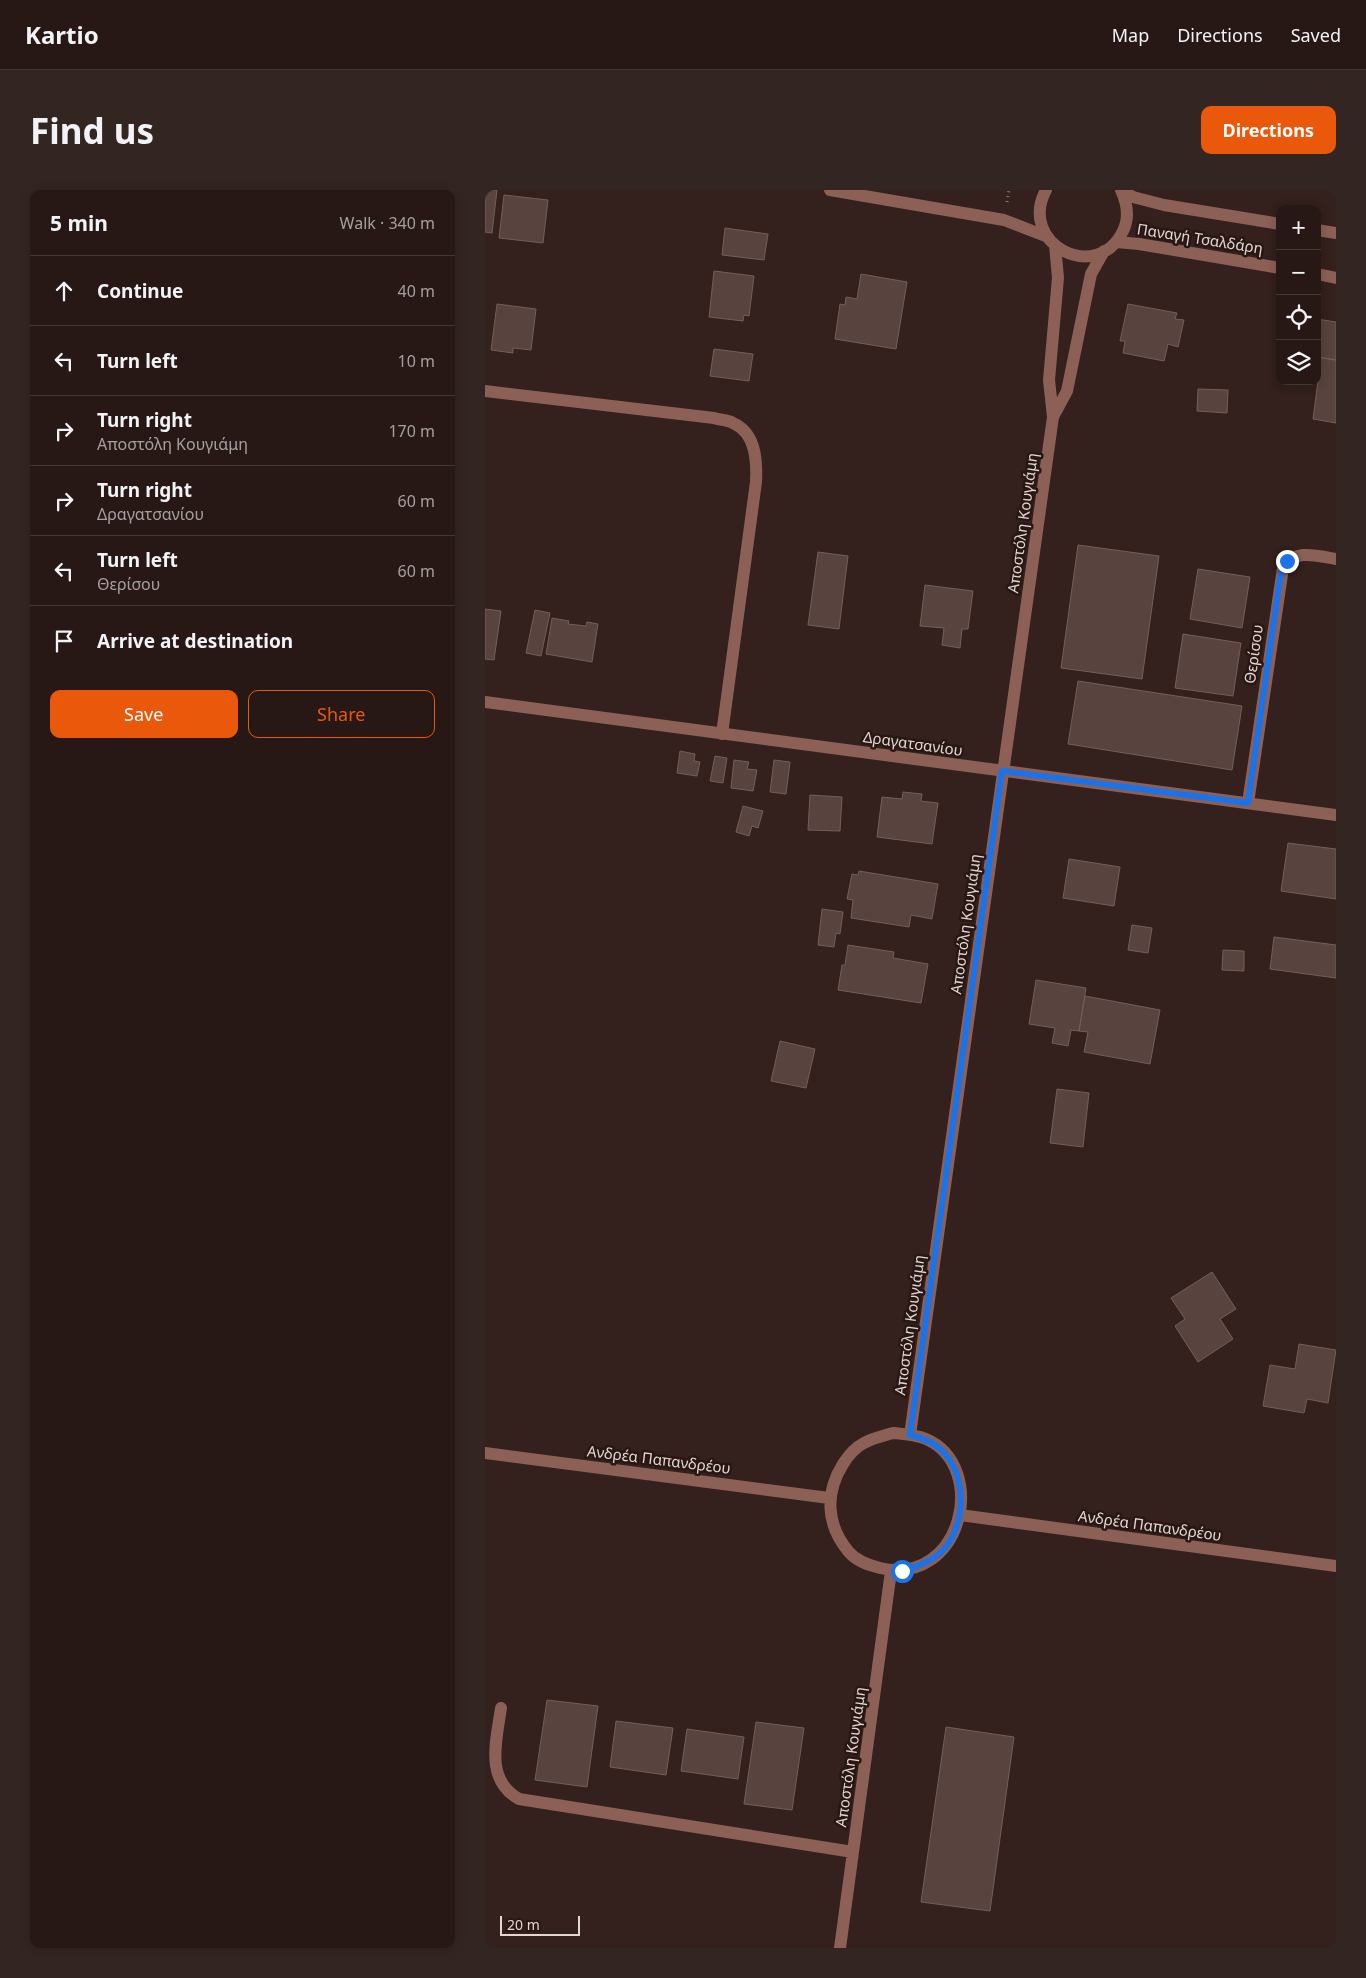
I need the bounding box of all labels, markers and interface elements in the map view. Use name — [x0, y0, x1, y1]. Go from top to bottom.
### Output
text: Kartio — [25, 18, 99, 51]
text: Map — [1112, 23, 1149, 47]
text: Directions — [1177, 23, 1263, 47]
text: Saved — [1291, 23, 1341, 47]
button: Directions — [1201, 106, 1336, 154]
text: Find us — [30, 107, 154, 154]
map controls — [1276, 205, 1321, 385]
button: + — [1276, 205, 1321, 250]
text: 5 min — [50, 209, 108, 237]
text: Walk · 340 m — [340, 212, 435, 234]
street label: Παναγή Τσαλδάρη — [1136, 218, 1264, 258]
button: − — [1276, 250, 1321, 295]
icon: ahead — [50, 277, 78, 305]
text: Continue — [97, 278, 183, 304]
text: 40 m — [398, 280, 435, 302]
button: locate — [1276, 295, 1321, 340]
button: layers — [1276, 340, 1321, 385]
icon: left — [50, 347, 78, 375]
text: Turn left — [97, 348, 178, 374]
text: 10 m — [398, 350, 435, 372]
text: Turn right — [97, 407, 192, 433]
icon: right — [50, 417, 78, 445]
text: 170 m — [388, 420, 435, 442]
text: Αποστόλη Κουγιάμη — [97, 433, 248, 455]
street label: Αποστόλη Κουγιάμη — [1002, 452, 1042, 594]
text: Turn right — [97, 477, 192, 503]
icon: right — [50, 487, 78, 515]
text: 60 m — [398, 490, 435, 512]
text: Δραγατσανίου — [97, 503, 204, 525]
text: Turn left — [97, 547, 178, 573]
route end — [1276, 550, 1299, 573]
icon: left — [50, 557, 78, 585]
text: 60 m — [398, 560, 435, 582]
text: Θερίσου — [97, 573, 160, 595]
street label: Θερίσου — [1239, 623, 1267, 685]
icon: arrive — [50, 627, 78, 655]
text: Arrive at destination — [97, 628, 293, 654]
button: Save — [50, 690, 238, 738]
button: Share — [248, 690, 435, 738]
street label: Δραγατσανίου — [862, 726, 964, 760]
street label: Αποστόλη Κουγιάμη — [945, 853, 985, 995]
street label: Αποστόλη Κουγιάμη — [889, 1254, 929, 1396]
street label: Ανδρέα Παπανδρέου — [586, 1440, 732, 1478]
street label: Ανδρέα Παπανδρέου — [1077, 1505, 1223, 1545]
route start — [891, 1560, 914, 1583]
street label: Αποστόλη Κουγιάμη — [830, 1686, 870, 1828]
scale bar — [500, 1913, 580, 1936]
text: 20 m — [507, 1915, 540, 1934]

